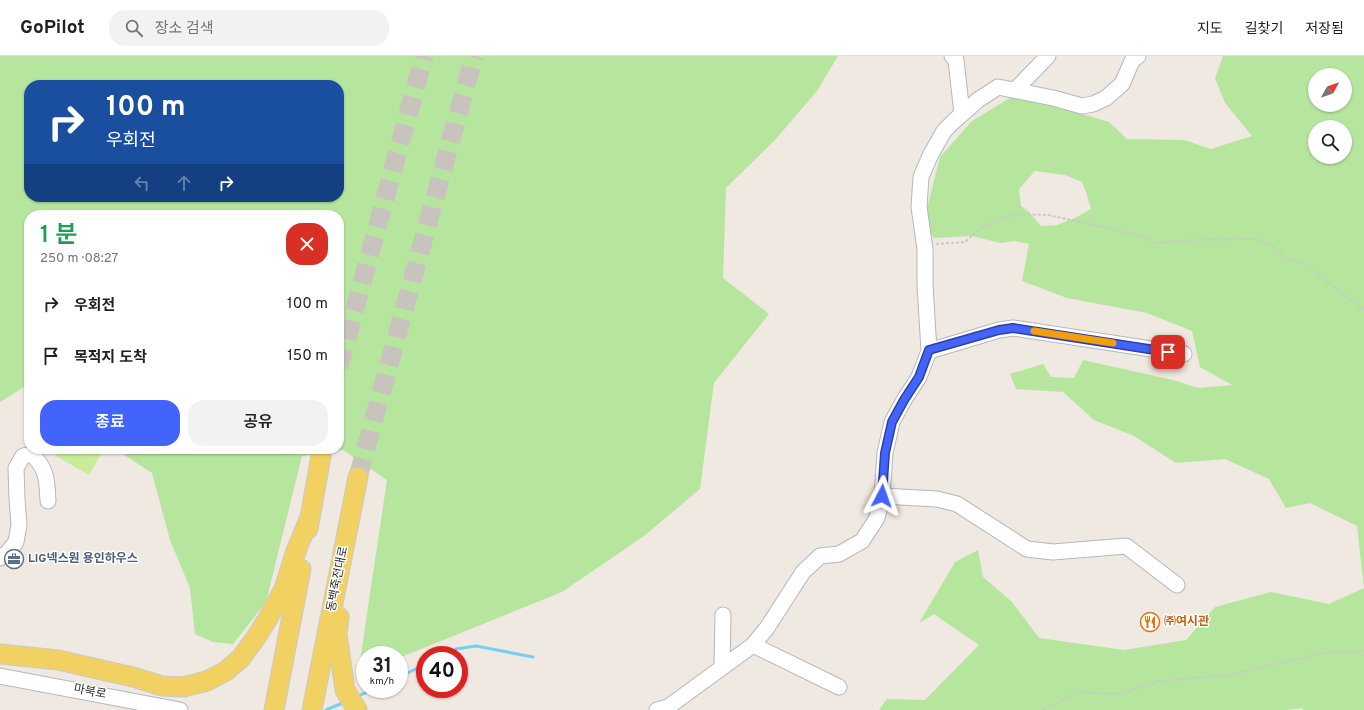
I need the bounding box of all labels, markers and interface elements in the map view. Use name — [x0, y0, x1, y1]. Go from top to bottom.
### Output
search box — [109, 10, 389, 46]
text: GoPilot — [20, 16, 85, 40]
icon: search — [123, 17, 145, 39]
text: 장소 검색 — [155, 20, 214, 39]
text: 지도 — [1197, 21, 1223, 38]
text: 길찾기 — [1245, 21, 1283, 38]
text: 저장됨 — [1305, 21, 1344, 38]
north arrow — [1308, 68, 1352, 112]
map controls — [1308, 68, 1352, 164]
text: 100 m — [106, 90, 186, 126]
icon: right — [40, 96, 92, 148]
button: search — [1308, 120, 1352, 164]
text: 우회전 — [106, 130, 156, 153]
icon: left — [131, 172, 153, 194]
icon: ahead — [173, 172, 195, 194]
icon: right — [215, 172, 237, 194]
text: 1 분 — [40, 221, 77, 251]
button: close — [286, 223, 328, 265]
text: 250 m · 08:27 — [40, 251, 118, 267]
icon: right — [40, 293, 62, 315]
text: 100 m — [287, 295, 328, 314]
text: 우회전 — [74, 297, 115, 316]
pin — [1151, 335, 1185, 369]
icon: arrive — [1157, 341, 1179, 363]
icon: arrive — [40, 345, 62, 367]
text: 150 m — [287, 347, 328, 366]
text: 목적지 도착 — [74, 349, 147, 368]
button: 종료 — [40, 400, 180, 446]
button: 공유 — [188, 400, 328, 446]
position arrow — [861, 475, 903, 517]
street label: 동백죽전대로 — [324, 545, 352, 613]
office icon: LIG넥스원 용인하우스 — [3, 548, 25, 570]
place label: LIG넥스원 용인하우스 — [28, 551, 138, 567]
restaurant icon: ㈜여시관 — [1139, 611, 1161, 633]
place label: ㈜여시관 — [1164, 614, 1209, 630]
speed limit sign: 40 — [416, 646, 468, 698]
text: 31 — [372, 654, 392, 680]
text: km/h — [370, 675, 394, 688]
street label: 마북로 — [72, 681, 108, 703]

